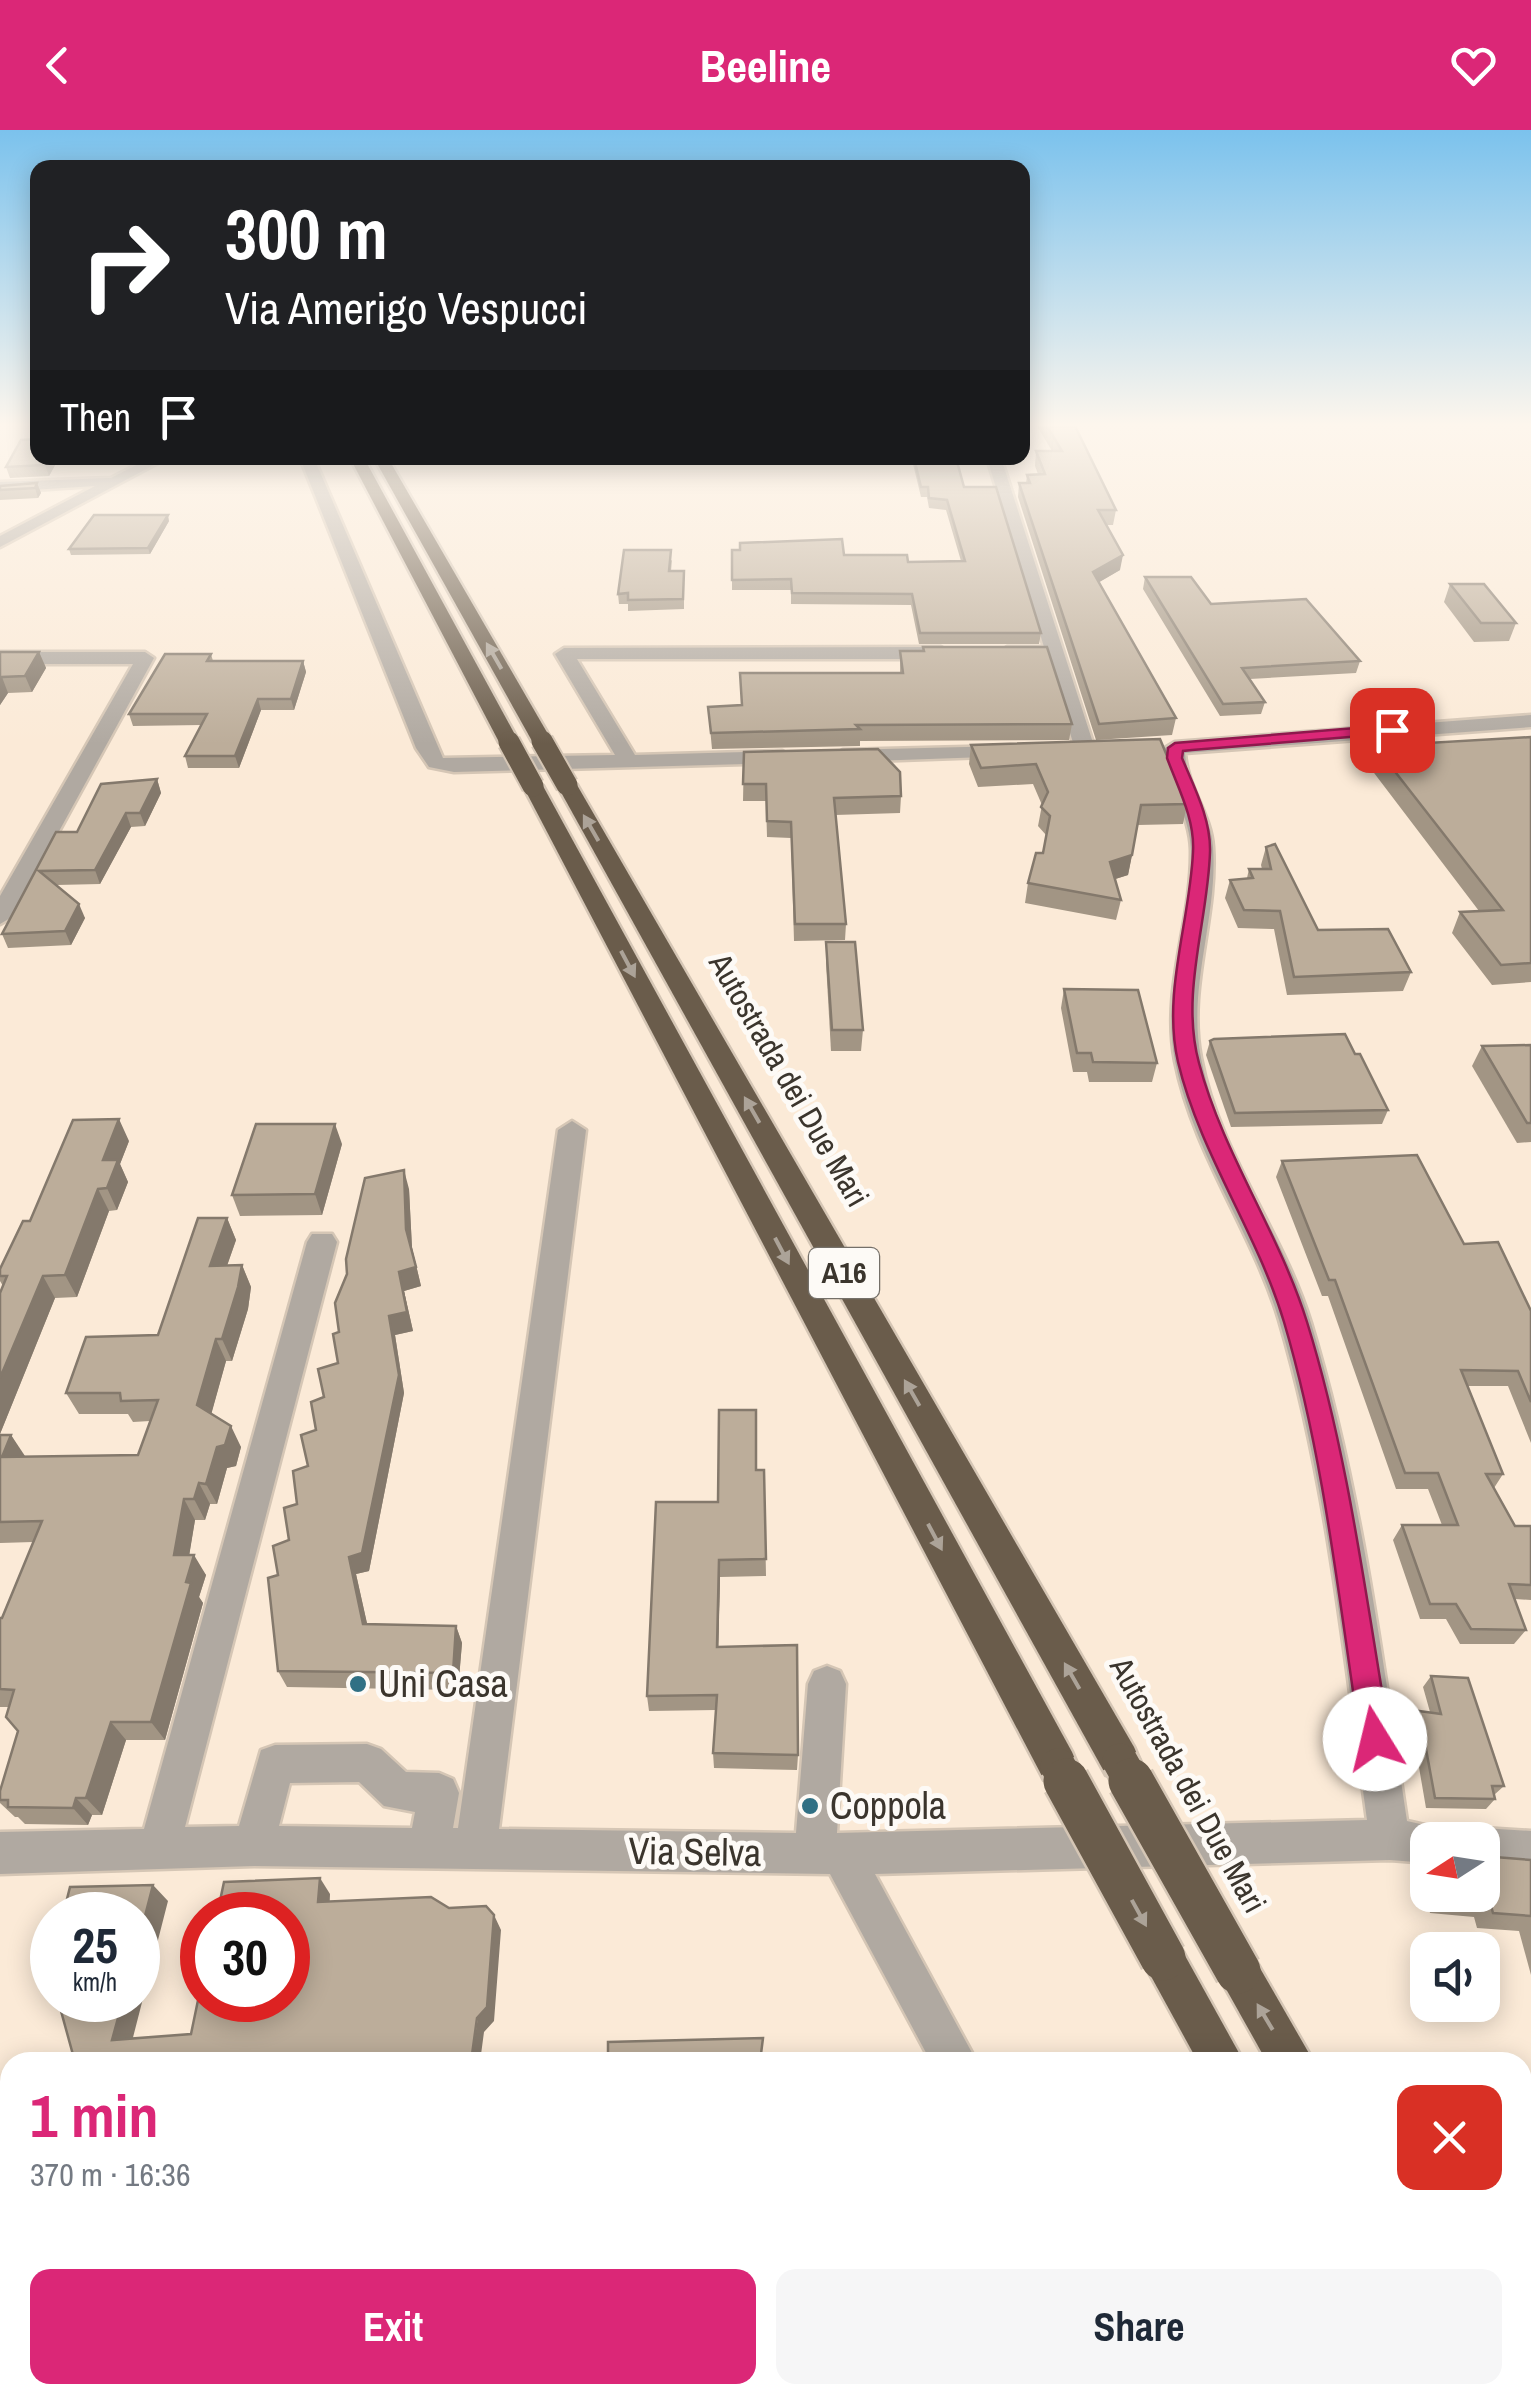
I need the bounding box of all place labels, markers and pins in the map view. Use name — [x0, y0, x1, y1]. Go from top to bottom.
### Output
pin — [1350, 688, 1435, 773]
place label: Uni Casa — [378, 1658, 508, 1709]
marker: Uni Casa — [347, 1673, 369, 1695]
place label: Coppola — [830, 1780, 946, 1831]
marker: Coppola — [799, 1795, 821, 1817]

